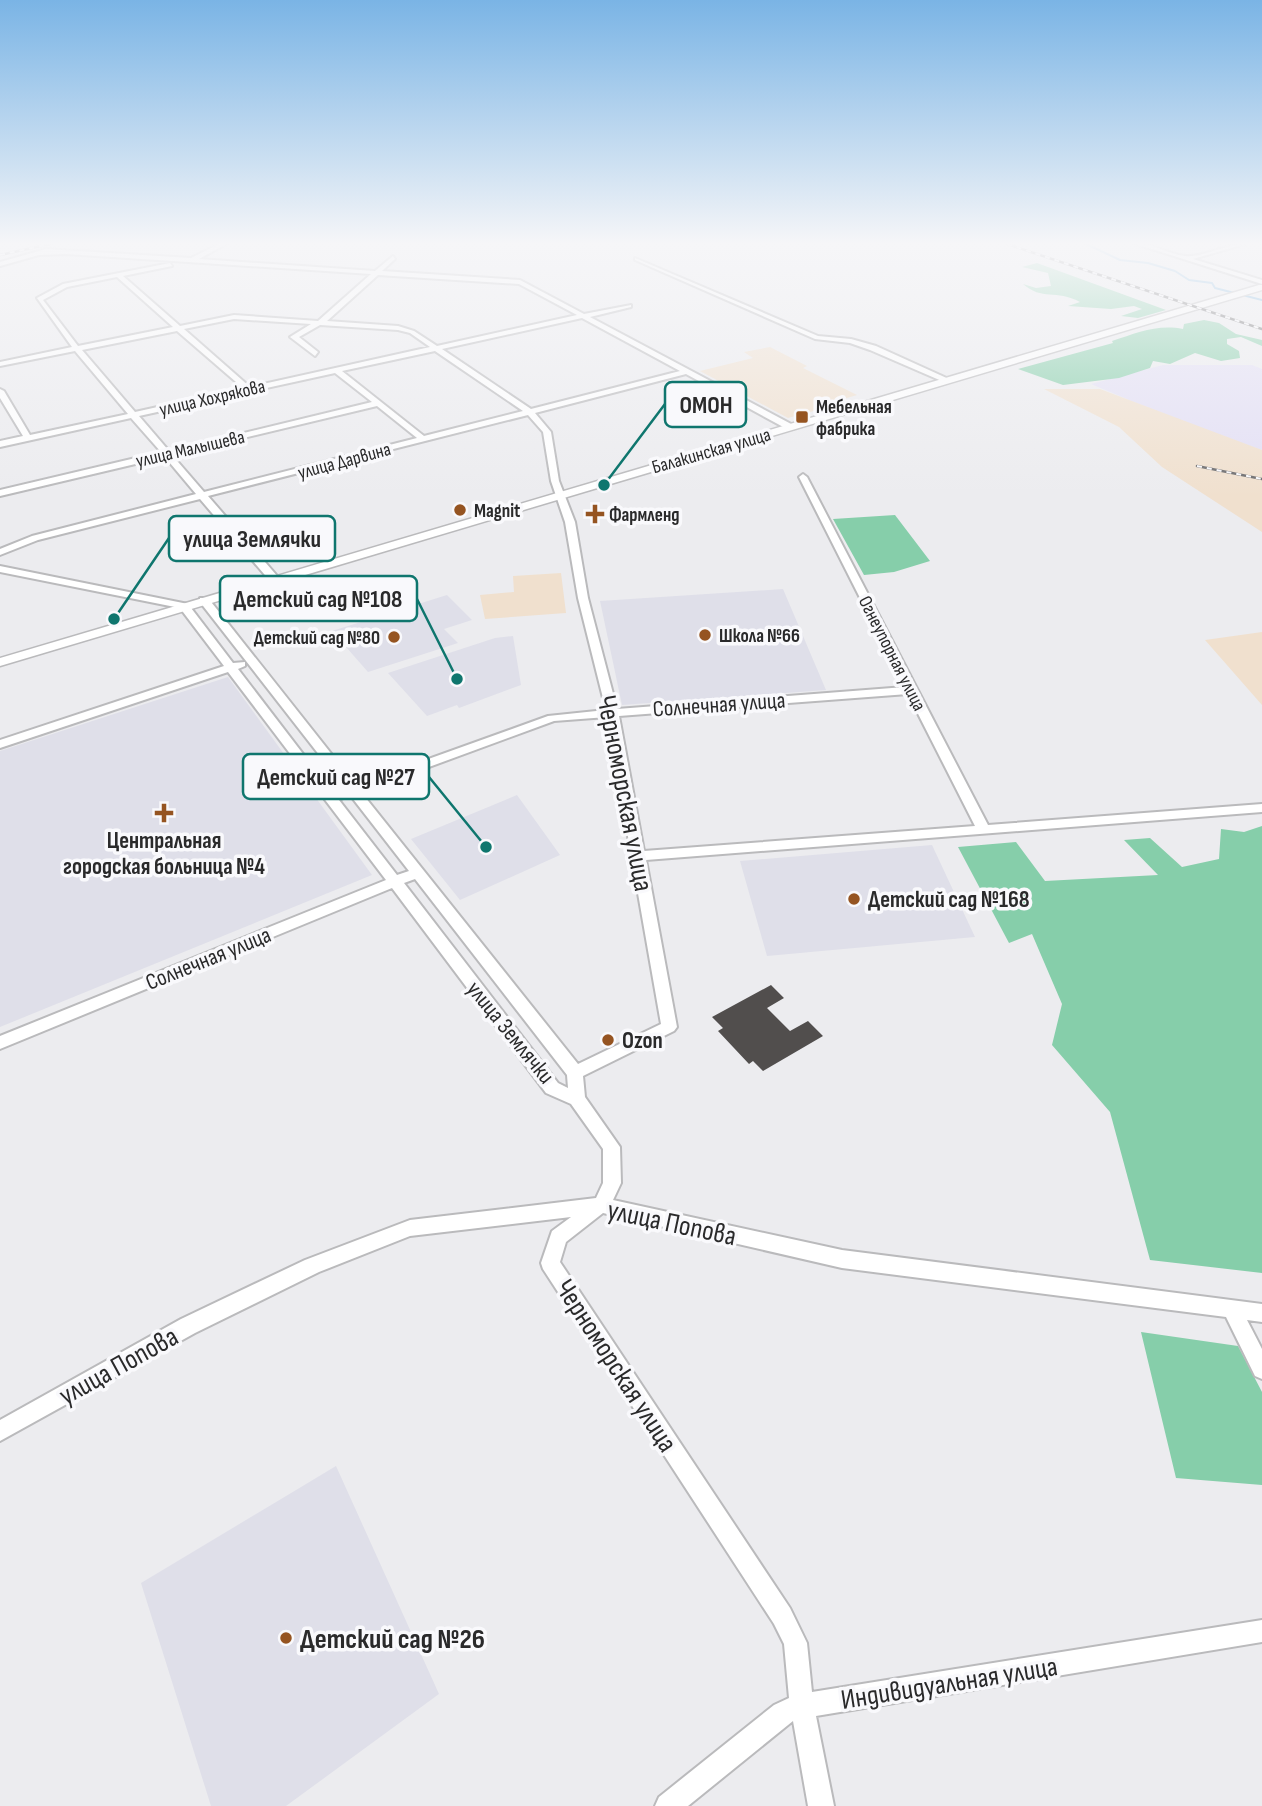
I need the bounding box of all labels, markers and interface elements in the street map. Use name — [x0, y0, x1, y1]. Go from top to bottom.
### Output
street label: улица Хохрякова — [157, 375, 267, 422]
callout: ОМОН — [665, 382, 746, 427]
text: ОМОН — [680, 391, 732, 420]
place label: Мебельная фабрика — [816, 396, 892, 441]
marker: Мебельная фабрика — [794, 409, 810, 425]
street label: Балакинская улица — [649, 424, 773, 479]
street label: улица Малышева — [134, 426, 247, 473]
street label: улица Дарвина — [295, 438, 393, 485]
place label: Magnit — [474, 500, 520, 523]
marker: Magnit — [452, 502, 468, 518]
place label: Фармленд — [609, 504, 679, 527]
marker: Фармленд — [587, 506, 603, 522]
callout: улица Землячки — [169, 516, 335, 561]
text: улица Землячки — [183, 525, 321, 554]
callout: Детский сад №108 — [220, 576, 417, 621]
text: Детский сад №108 — [234, 585, 402, 614]
street label: Огнеупорная улица — [853, 592, 931, 715]
place label: Школа №66 — [719, 625, 800, 648]
place label: Детский сад №80 — [254, 627, 380, 650]
marker: Школа №66 — [697, 627, 713, 643]
marker: Детский сад №80 — [386, 629, 402, 645]
street label: Солнечная улица — [652, 686, 786, 724]
street label: Черноморская улица — [589, 692, 660, 894]
callout: Детский сад №27 — [243, 754, 429, 799]
text: Детский сад №27 — [257, 763, 415, 792]
marker: Центральная городская больница №4 — [154, 803, 174, 823]
place label: Центральная городская больница №4 — [63, 827, 265, 881]
place label: Детский сад №168 — [868, 886, 1030, 914]
marker: Детский сад №168 — [846, 891, 862, 907]
street label: Солнечная улица — [142, 921, 275, 997]
street label: улица Землячки — [460, 976, 560, 1090]
place label: Ozon — [622, 1027, 663, 1055]
marker: Ozon — [600, 1032, 616, 1048]
street label: улица Попова — [604, 1194, 739, 1253]
street label: Черноморская улица — [548, 1273, 684, 1458]
street label: улица Попова — [53, 1320, 184, 1412]
place label: Детский сад №26 — [300, 1623, 485, 1656]
marker: Детский сад №26 — [278, 1630, 294, 1646]
street label: Индивидуальная улица — [839, 1650, 1060, 1717]

